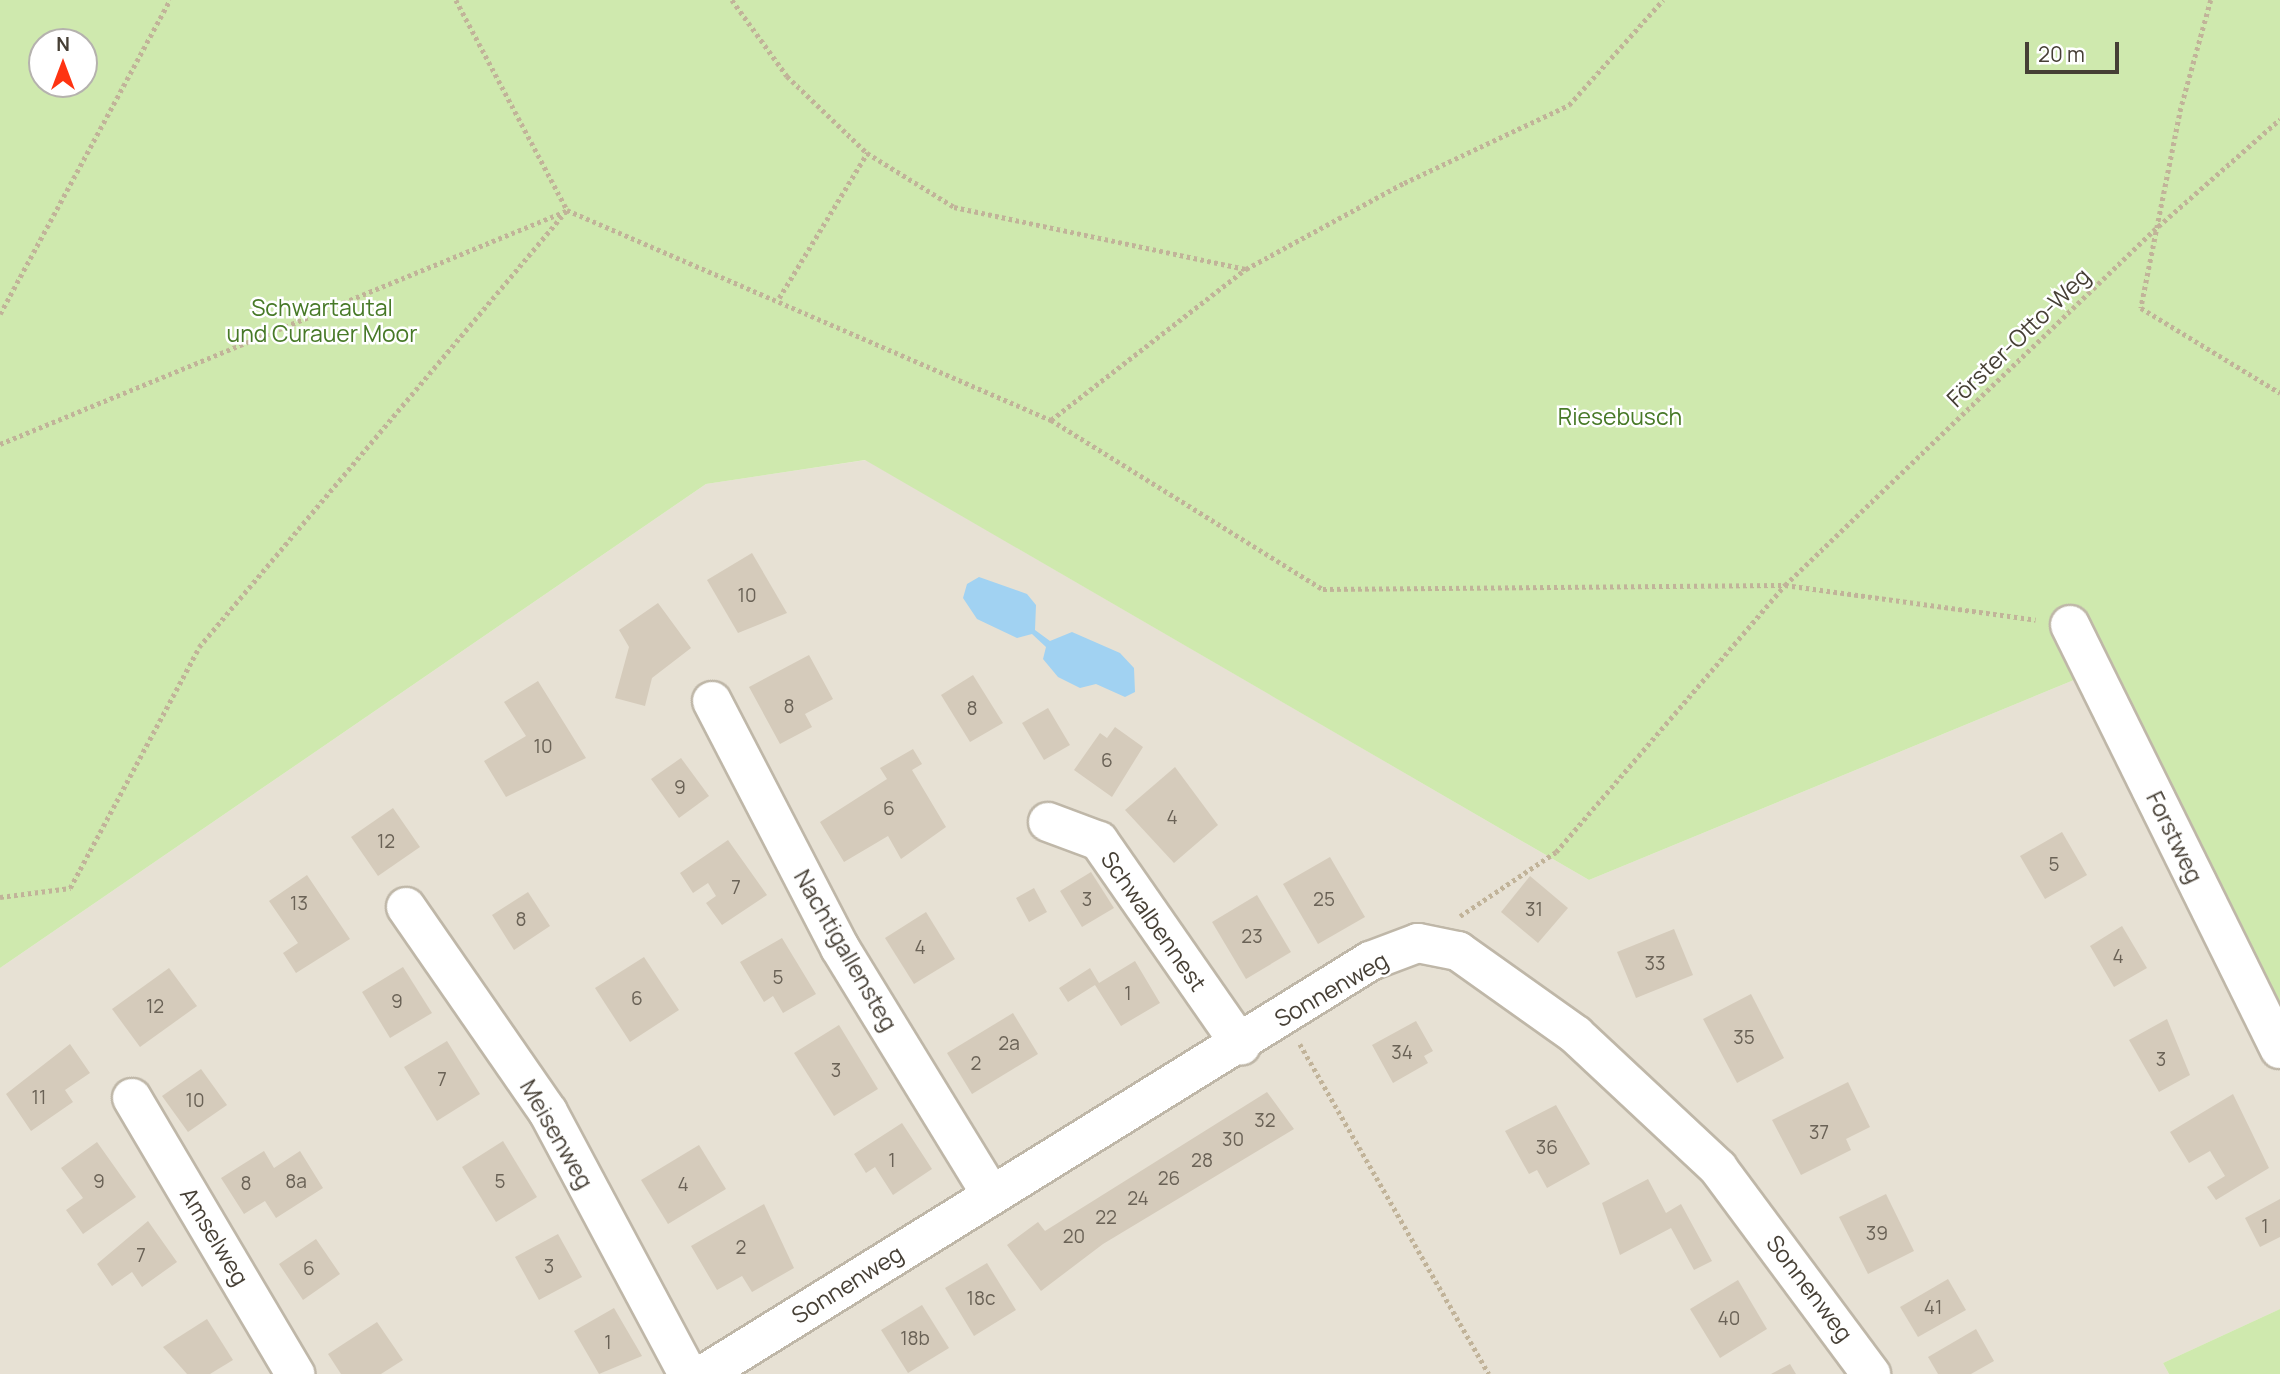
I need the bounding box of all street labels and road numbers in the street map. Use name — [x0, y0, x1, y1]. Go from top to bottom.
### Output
street label: Förster-Otto-Weg — [1941, 262, 2095, 412]
street label: Forstweg — [2141, 787, 2209, 887]
street label: Schwalbennest — [1096, 846, 1212, 996]
street label: Nachtigallensteg — [789, 865, 903, 1035]
street label: Sonnenweg — [1270, 946, 1392, 1032]
street label: Meisenweg — [515, 1075, 599, 1193]
street label: Amselweg — [175, 1182, 255, 1290]
street label: Sonnenweg — [1761, 1229, 1859, 1347]
street label: Sonnenweg — [786, 1239, 908, 1329]

